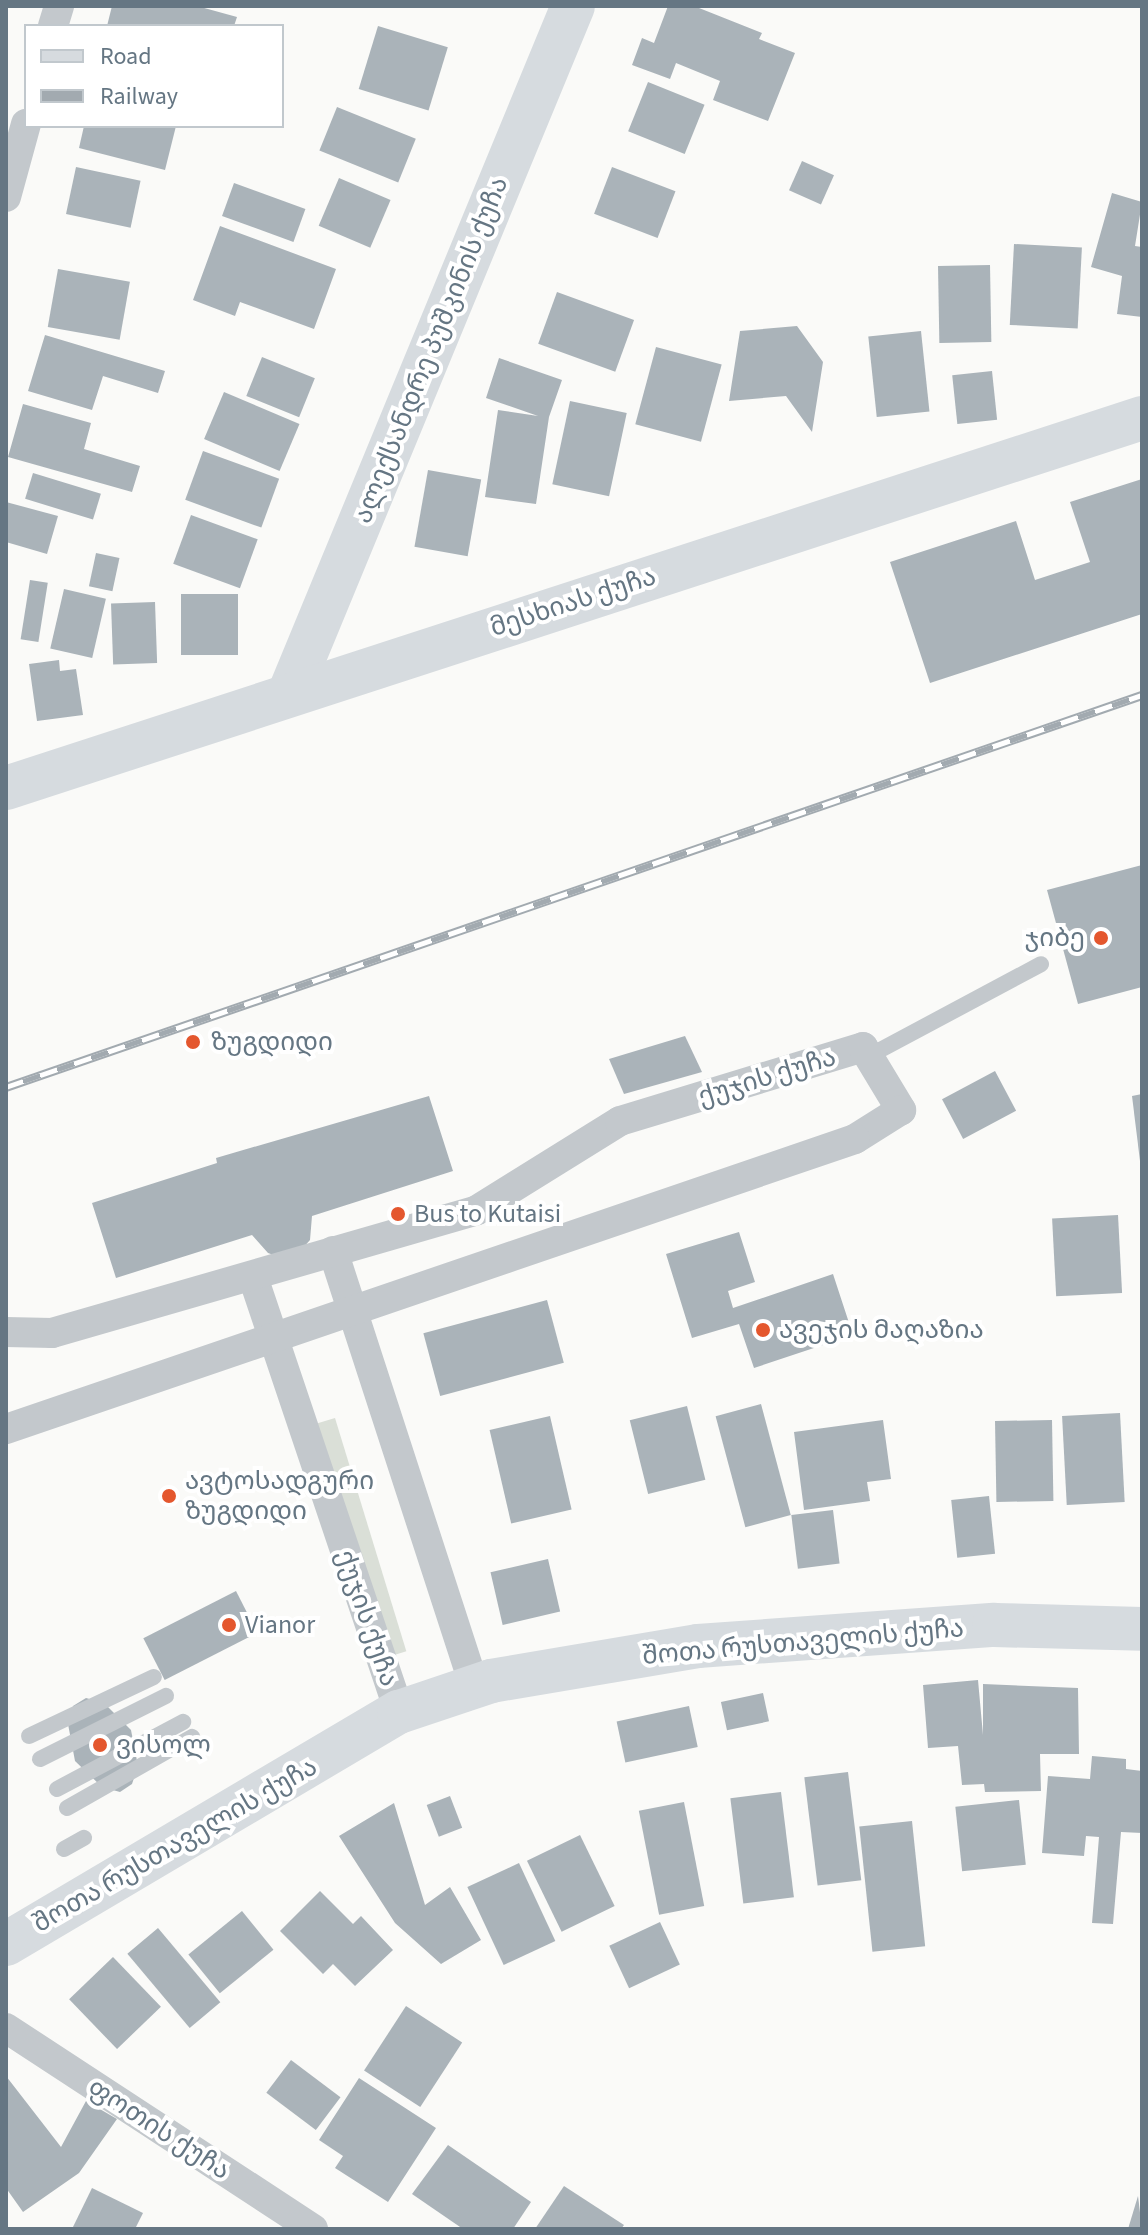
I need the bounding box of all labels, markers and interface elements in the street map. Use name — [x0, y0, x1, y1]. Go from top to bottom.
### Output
legend — [24, 24, 284, 128]
text: Road — [100, 39, 152, 74]
text: Railway — [100, 79, 178, 114]
street label: ალექსანდრე პუშკინის ქუჩა — [347, 172, 515, 528]
street label: მესხიას ქუჩა — [486, 561, 660, 643]
place label: ჯიბე — [1025, 922, 1085, 954]
marker: ჯიბე — [1092, 929, 1110, 947]
place label: ზუგდიდი — [211, 1026, 333, 1058]
marker: ზუგდიდი — [182, 1031, 204, 1053]
street label: ქუჯის ქუჩა — [694, 1041, 840, 1113]
place label: Bus to Kutaisi — [414, 1198, 561, 1230]
marker: Bus to Kutaisi — [389, 1205, 407, 1223]
place label: ავეჯის მაღაზია — [779, 1314, 984, 1346]
marker: ავეჯის მაღაზია — [754, 1321, 772, 1339]
place label: ავტოსადგური ზუგდიდი — [185, 1465, 374, 1526]
marker: ავტოსადგური ზუგდიდი — [160, 1487, 178, 1505]
street label: ქუჯის ქუჩა — [329, 1546, 405, 1690]
place label: Vianor — [245, 1609, 315, 1641]
street label: შოთა რუსთაველის ქუჩა — [641, 1612, 965, 1672]
marker: Vianor — [220, 1616, 238, 1634]
place label: ვისოლ — [116, 1729, 211, 1761]
marker: ვისოლ — [91, 1736, 109, 1754]
street label: შოთა რუსთაველის ქუჩა — [27, 1751, 323, 1939]
street label: ფოთის ქუჩა — [82, 2072, 236, 2186]

